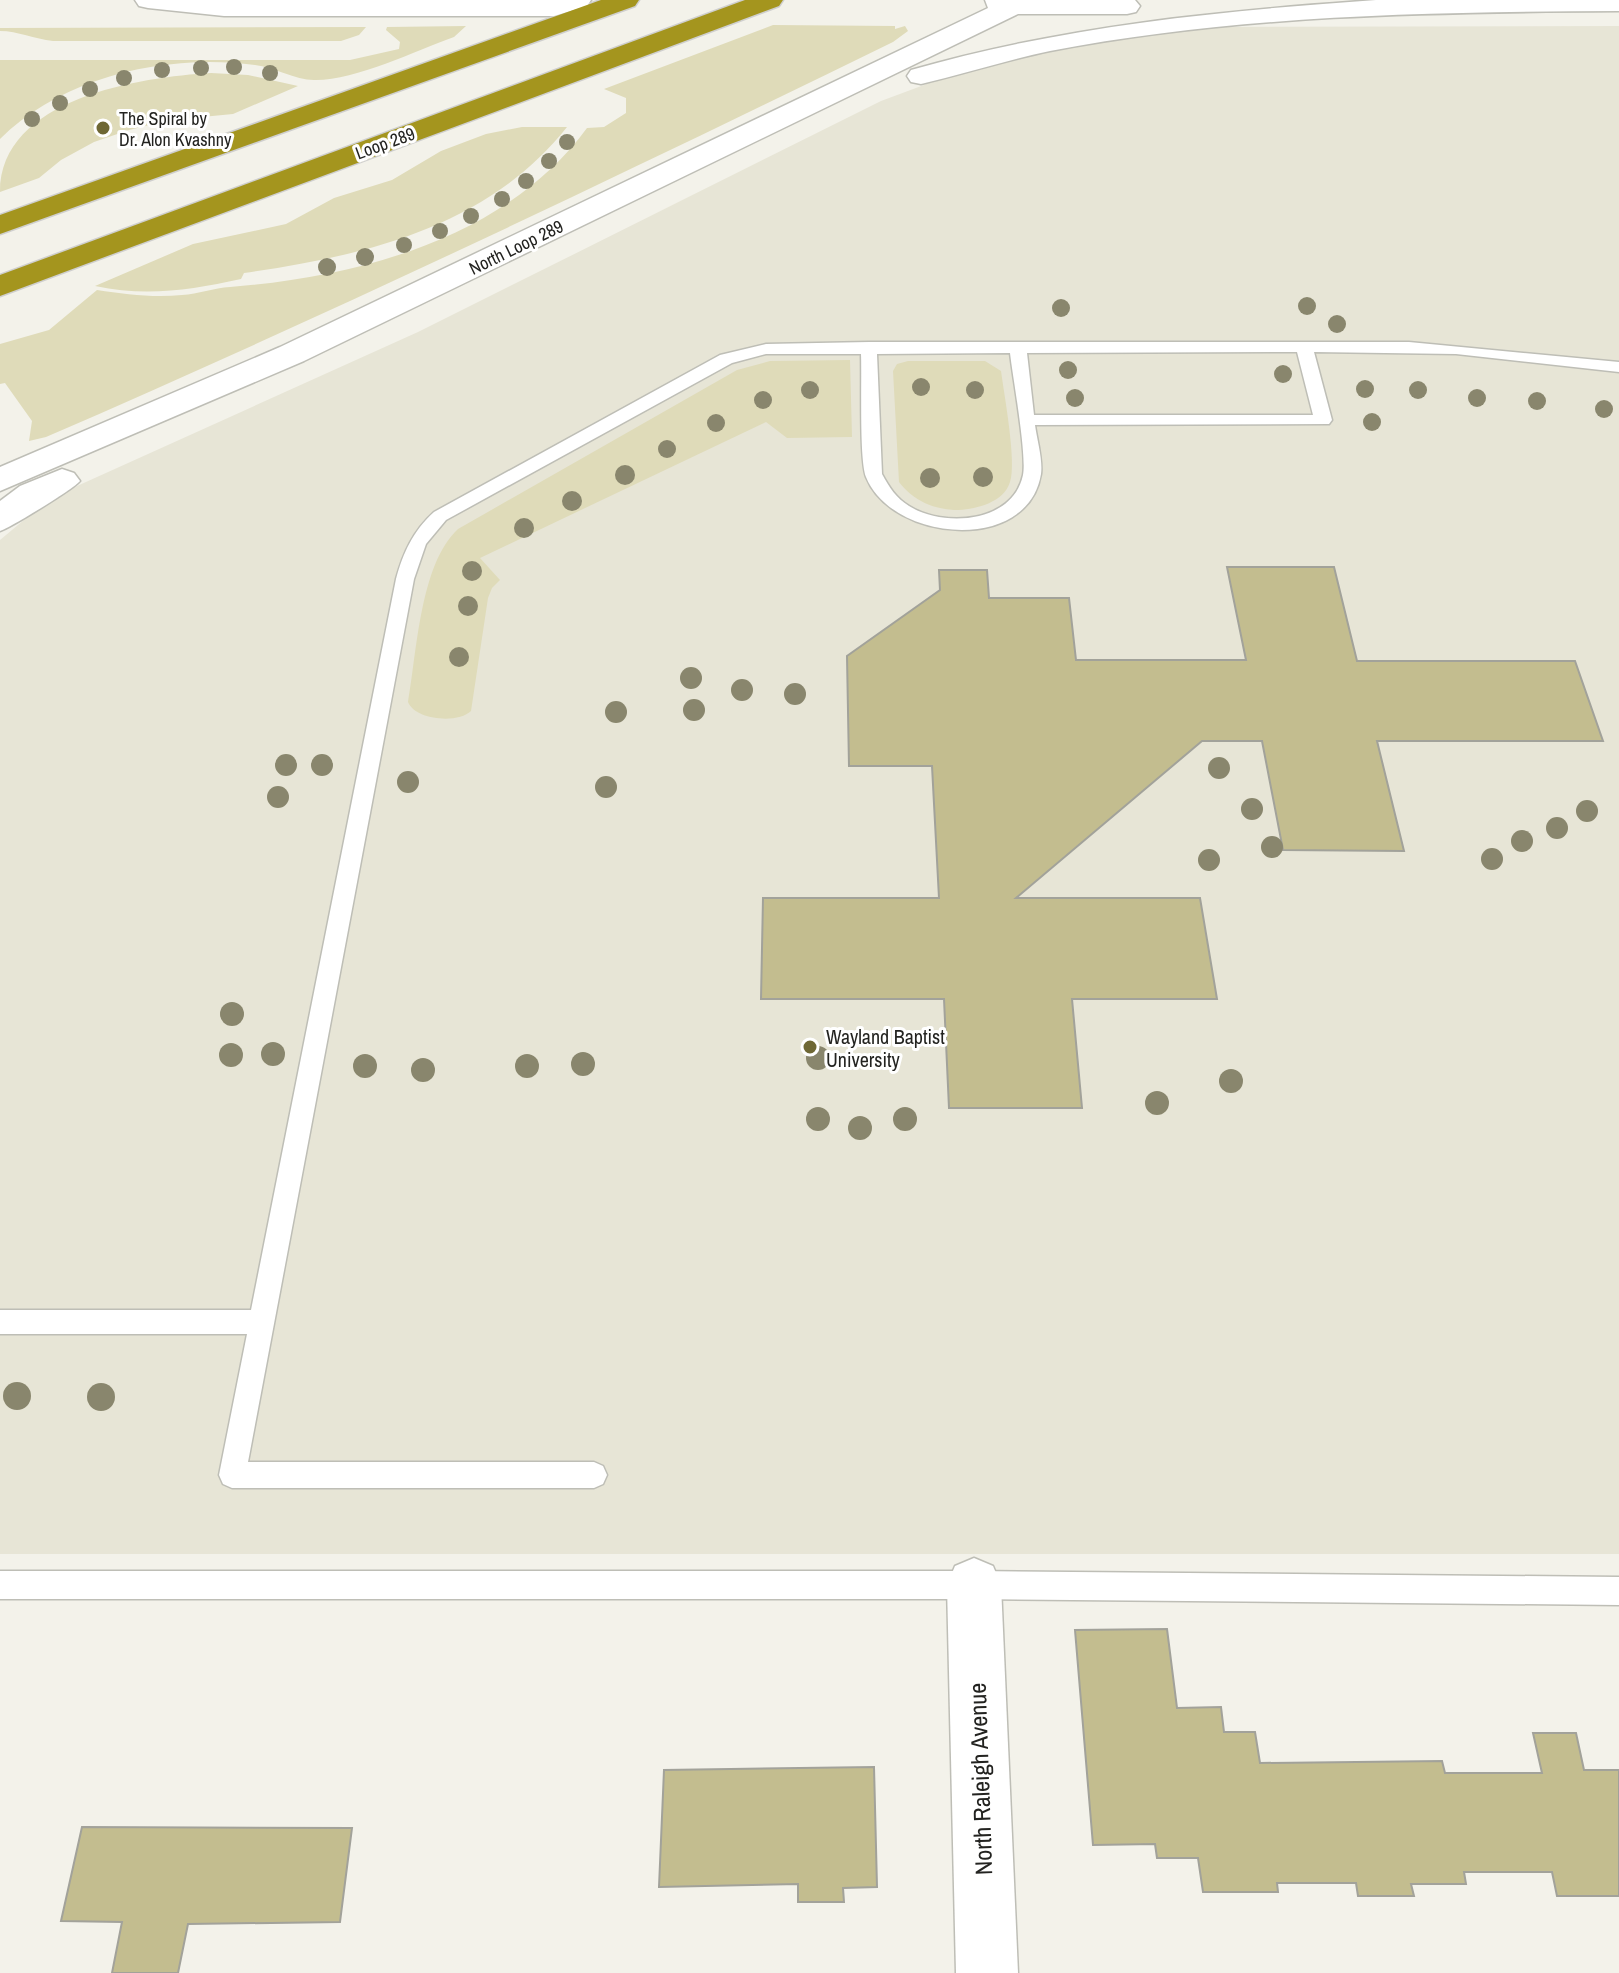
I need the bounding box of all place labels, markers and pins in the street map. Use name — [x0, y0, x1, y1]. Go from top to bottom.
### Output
place label: The Spiral by Dr. Alon Kvashny — [119, 106, 232, 152]
marker: The Spiral by Dr. Alon Kvashny — [94, 119, 112, 137]
place label: Wayland Baptist University — [826, 1023, 945, 1073]
marker: Wayland Baptist University — [801, 1038, 819, 1056]

